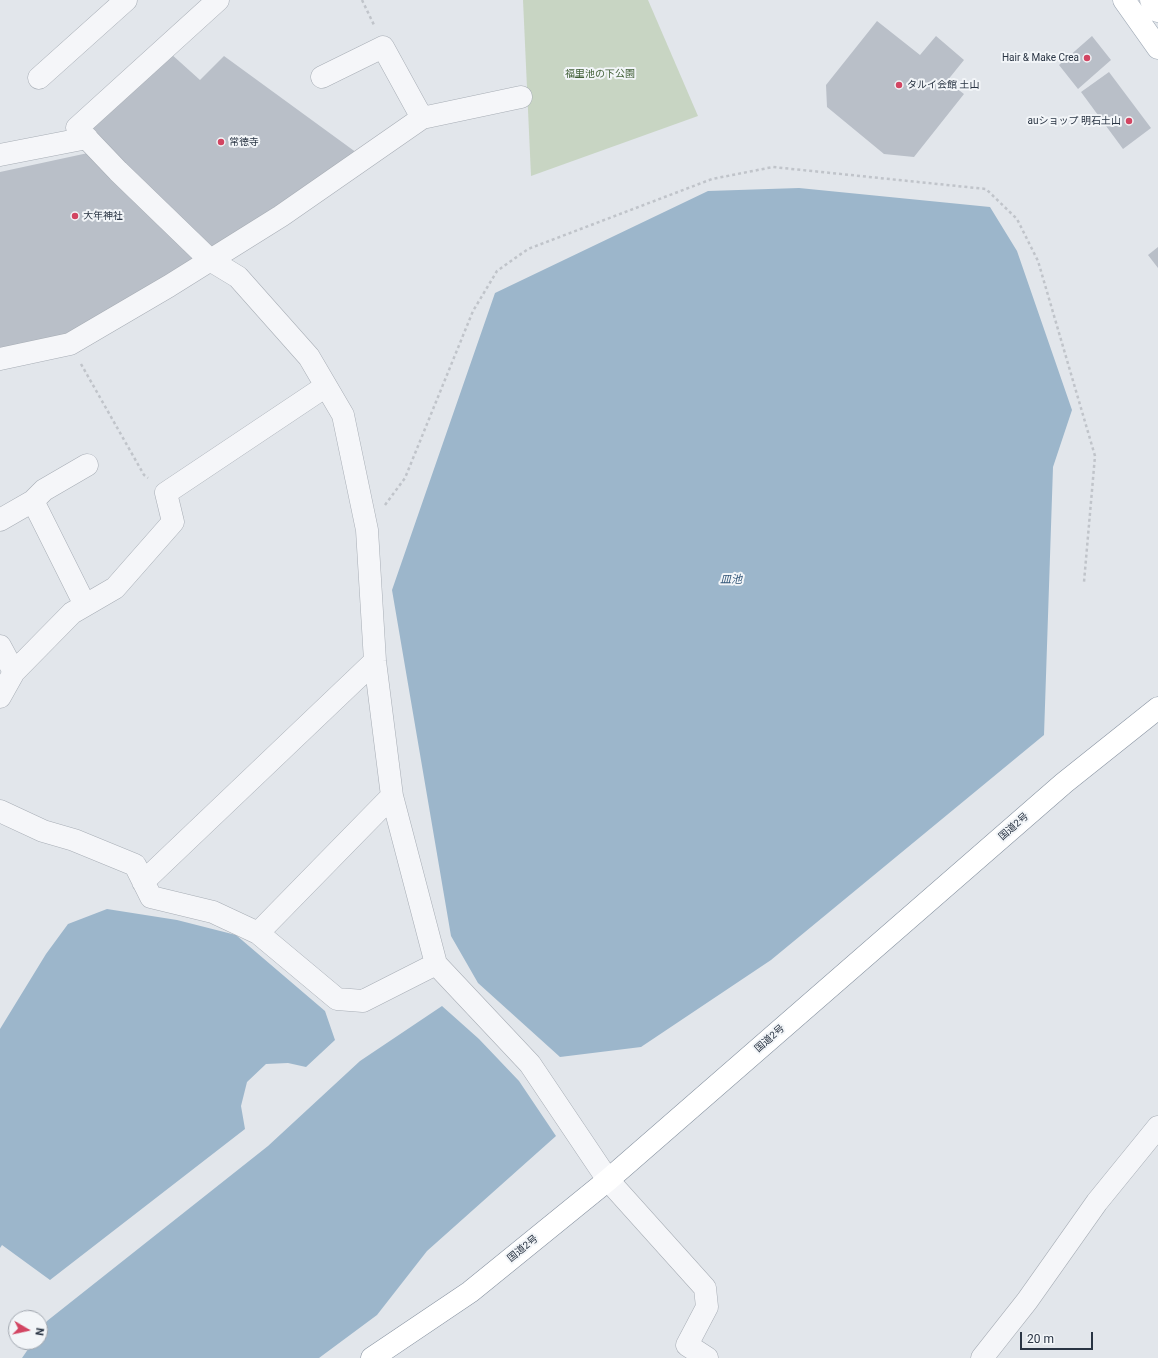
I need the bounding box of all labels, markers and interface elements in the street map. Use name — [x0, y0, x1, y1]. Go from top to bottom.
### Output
place label: Hair & Make Crea — [1002, 52, 1079, 64]
marker: Hair & Make Crea — [1082, 53, 1092, 63]
park label: 福里池の下公園 — [565, 68, 635, 80]
place label: タルイ会館 土山 — [907, 79, 979, 91]
marker: タルイ会館 土山 — [894, 80, 904, 90]
place label: auショップ 明石土山 — [1028, 115, 1121, 127]
marker: auショップ 明石土山 — [1124, 116, 1134, 126]
place label: 常徳寺 — [229, 136, 259, 148]
marker: 常徳寺 — [216, 137, 226, 147]
place label: 大年神社 — [83, 210, 123, 222]
marker: 大年神社 — [70, 211, 80, 221]
water label: 皿池 — [720, 573, 742, 587]
street label: 国道2号 — [997, 811, 1031, 843]
street label: 国道2号 — [753, 1023, 787, 1055]
street label: 国道2号 — [505, 1233, 541, 1265]
north arrow — [8, 1310, 48, 1350]
scale bar — [1022, 1324, 1095, 1350]
text: N — [32, 1327, 46, 1337]
text: 20 m — [1027, 1332, 1054, 1346]

